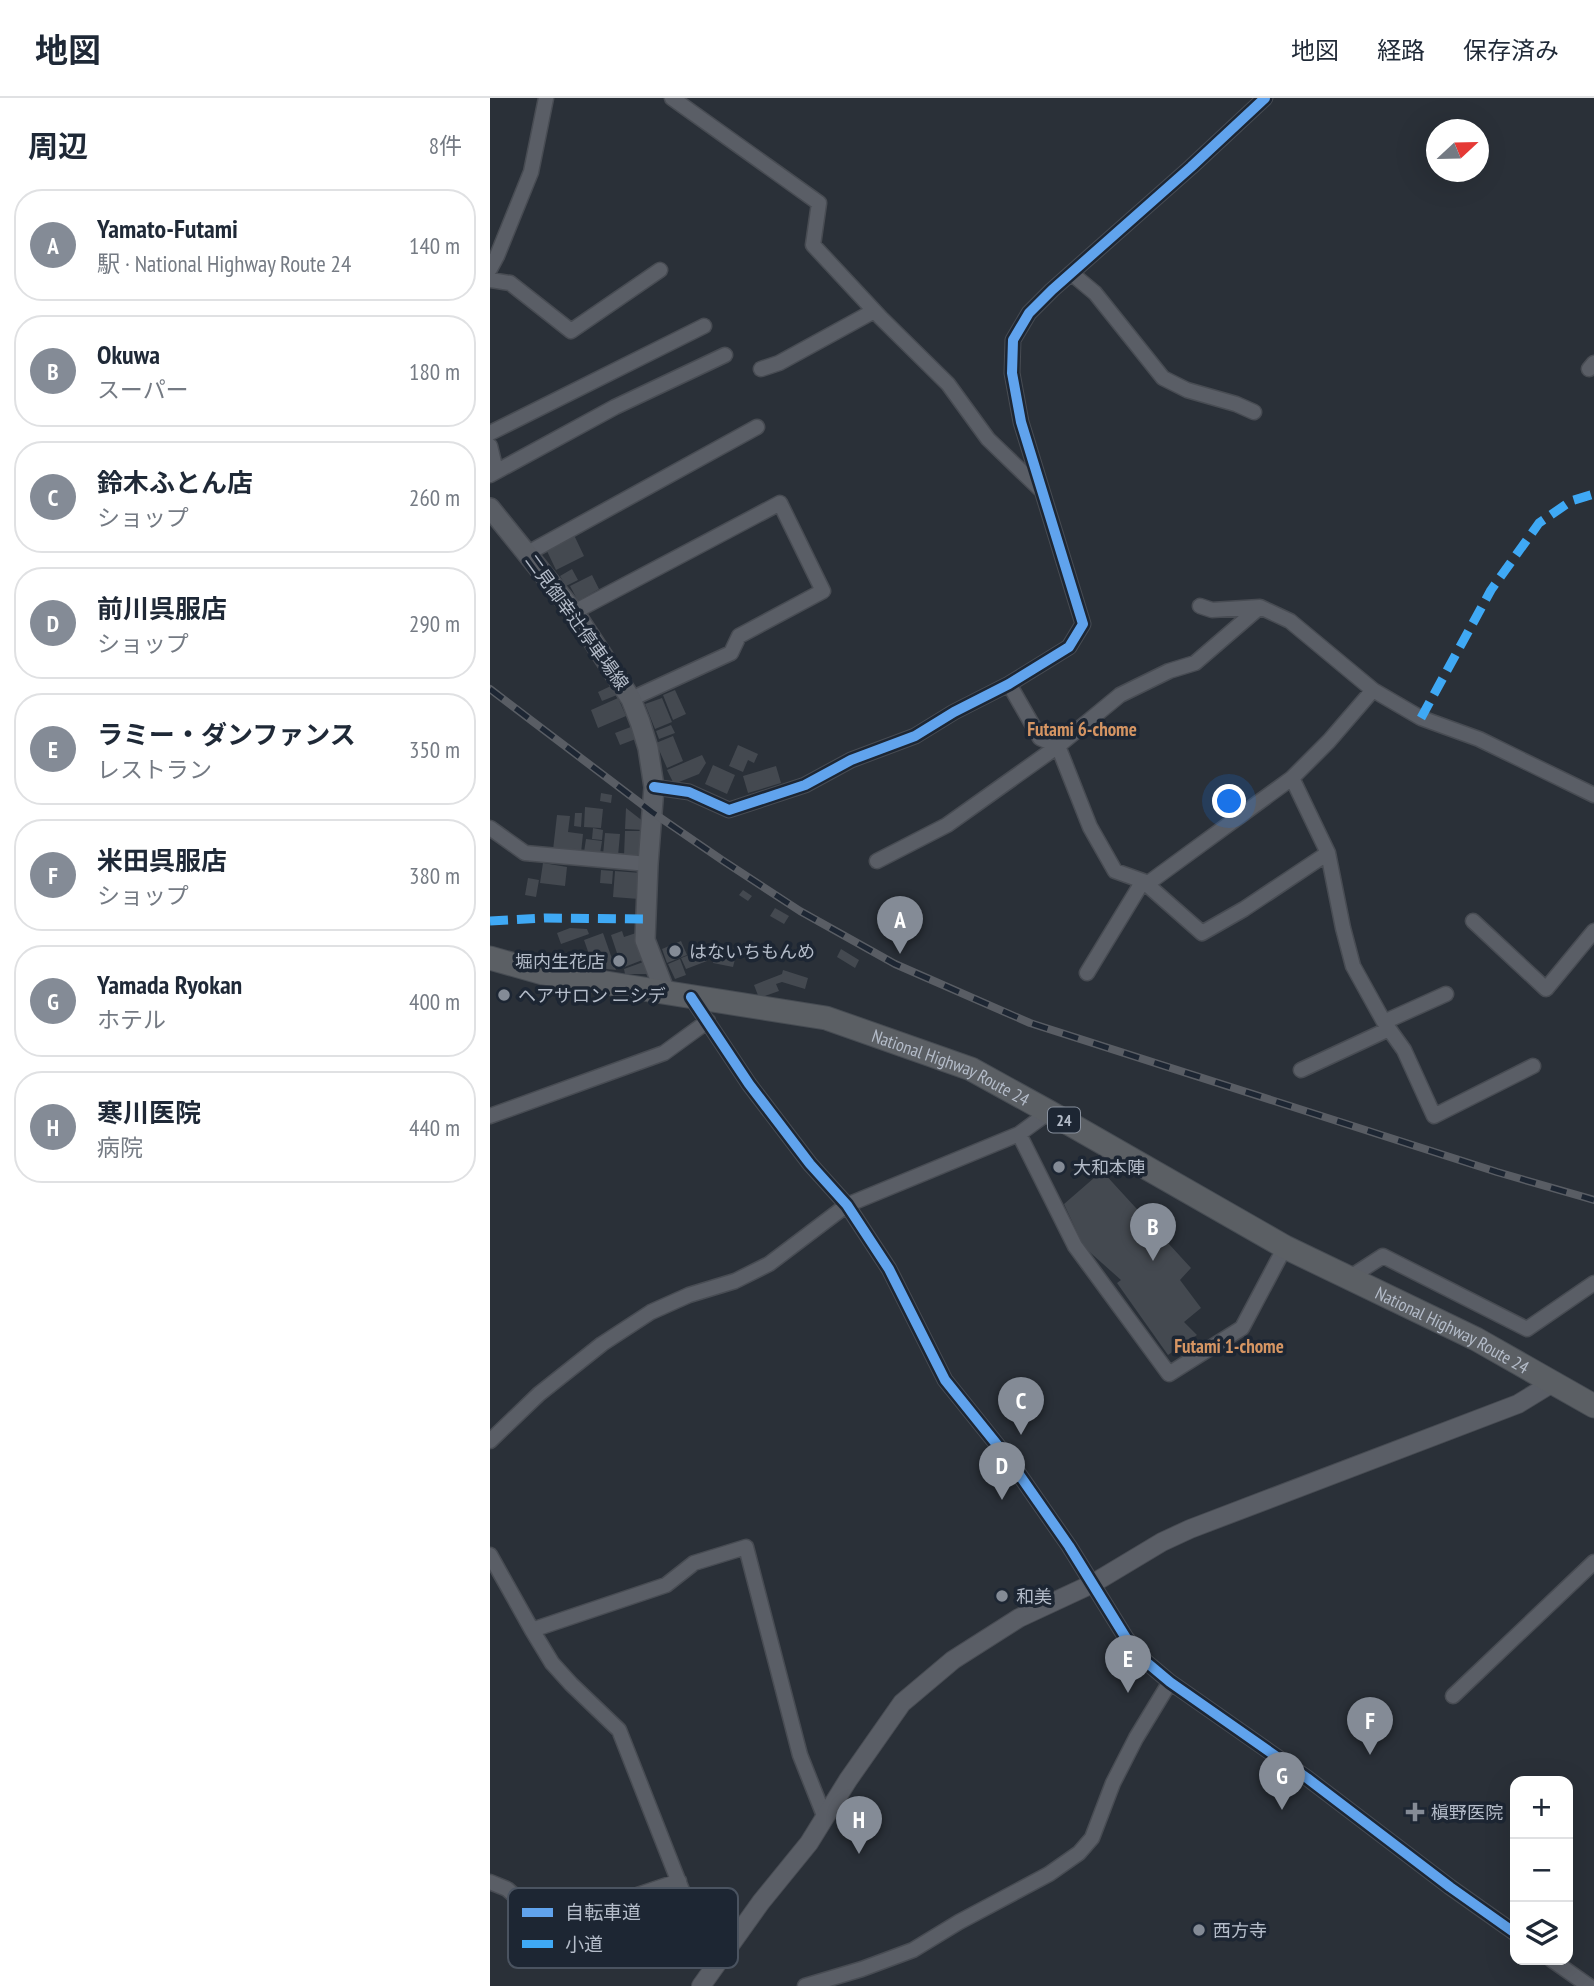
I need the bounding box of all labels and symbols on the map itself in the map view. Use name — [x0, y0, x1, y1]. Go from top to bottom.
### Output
north arrow — [1426, 119, 1489, 182]
street label: 二見御幸辻停車場線 — [520, 550, 634, 694]
district label: Futami 6-chome — [1027, 717, 1137, 741]
your location — [1212, 784, 1246, 818]
pin: A — [877, 896, 923, 954]
place label: はないちもんめ — [689, 940, 815, 963]
marker: はないちもんめ — [667, 943, 683, 959]
place label: 堀内生花店 — [515, 950, 605, 973]
marker: 堀内生花店 — [611, 953, 627, 969]
place label: ヘアサロン ニシデ — [518, 984, 666, 1007]
marker: ヘアサロン ニシデ — [496, 987, 512, 1003]
street label: National Highway Route 24 — [869, 1024, 1034, 1111]
road number: 24 — [1048, 1108, 1080, 1132]
place label: 大和本陣 — [1073, 1156, 1145, 1179]
marker: 大和本陣 — [1051, 1159, 1067, 1175]
pin: B — [1130, 1203, 1176, 1261]
street label: National Highway Route 24 — [1372, 1281, 1533, 1378]
district label: Futami 1-chome — [1174, 1334, 1284, 1358]
pin: C — [998, 1377, 1044, 1435]
pin: D — [979, 1442, 1025, 1500]
place label: 和美 — [1016, 1585, 1052, 1608]
marker: 和美 — [994, 1588, 1010, 1604]
pin: E — [1105, 1635, 1151, 1693]
pin: F — [1347, 1697, 1393, 1755]
pin: G — [1259, 1752, 1305, 1810]
pin: H — [836, 1796, 882, 1854]
place label: 槇野医院 — [1431, 1801, 1503, 1824]
marker: 槇野医院 — [1405, 1802, 1425, 1822]
legend — [508, 1888, 738, 1968]
text: 自転車道 — [565, 1900, 641, 1924]
place label: 西方寺 — [1213, 1919, 1267, 1942]
marker: 西方寺 — [1191, 1922, 1207, 1938]
text: 小道 — [565, 1932, 603, 1956]

